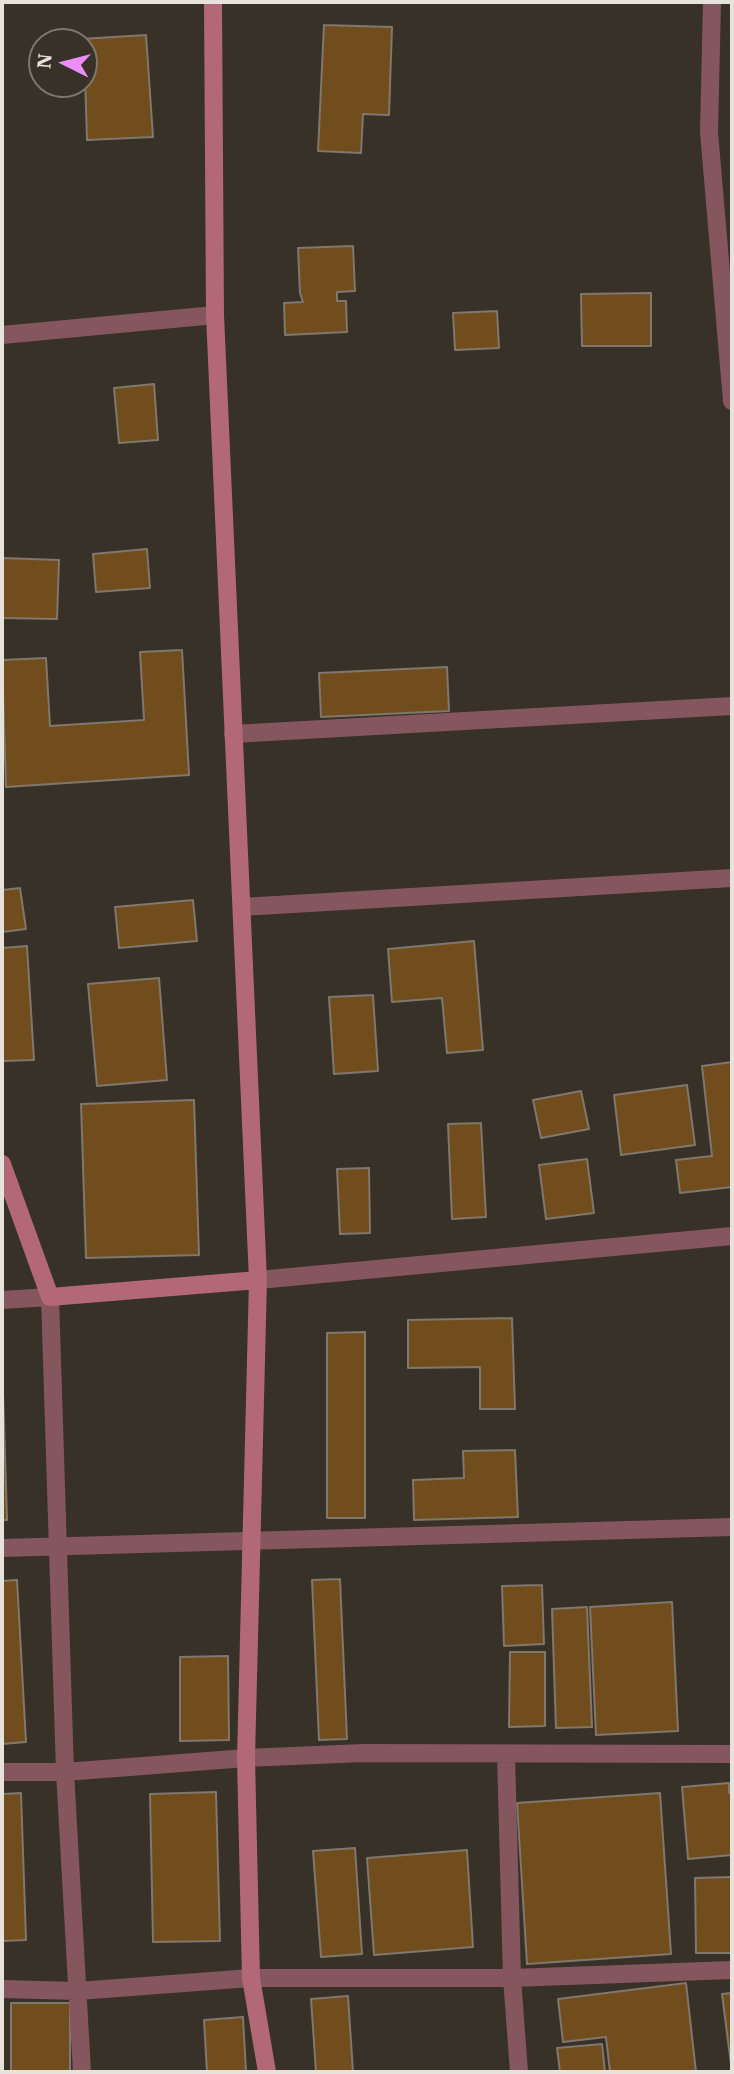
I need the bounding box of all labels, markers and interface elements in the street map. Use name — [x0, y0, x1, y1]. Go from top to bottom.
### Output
north arrow — [28, 28, 98, 98]
text: N — [31, 52, 57, 70]

